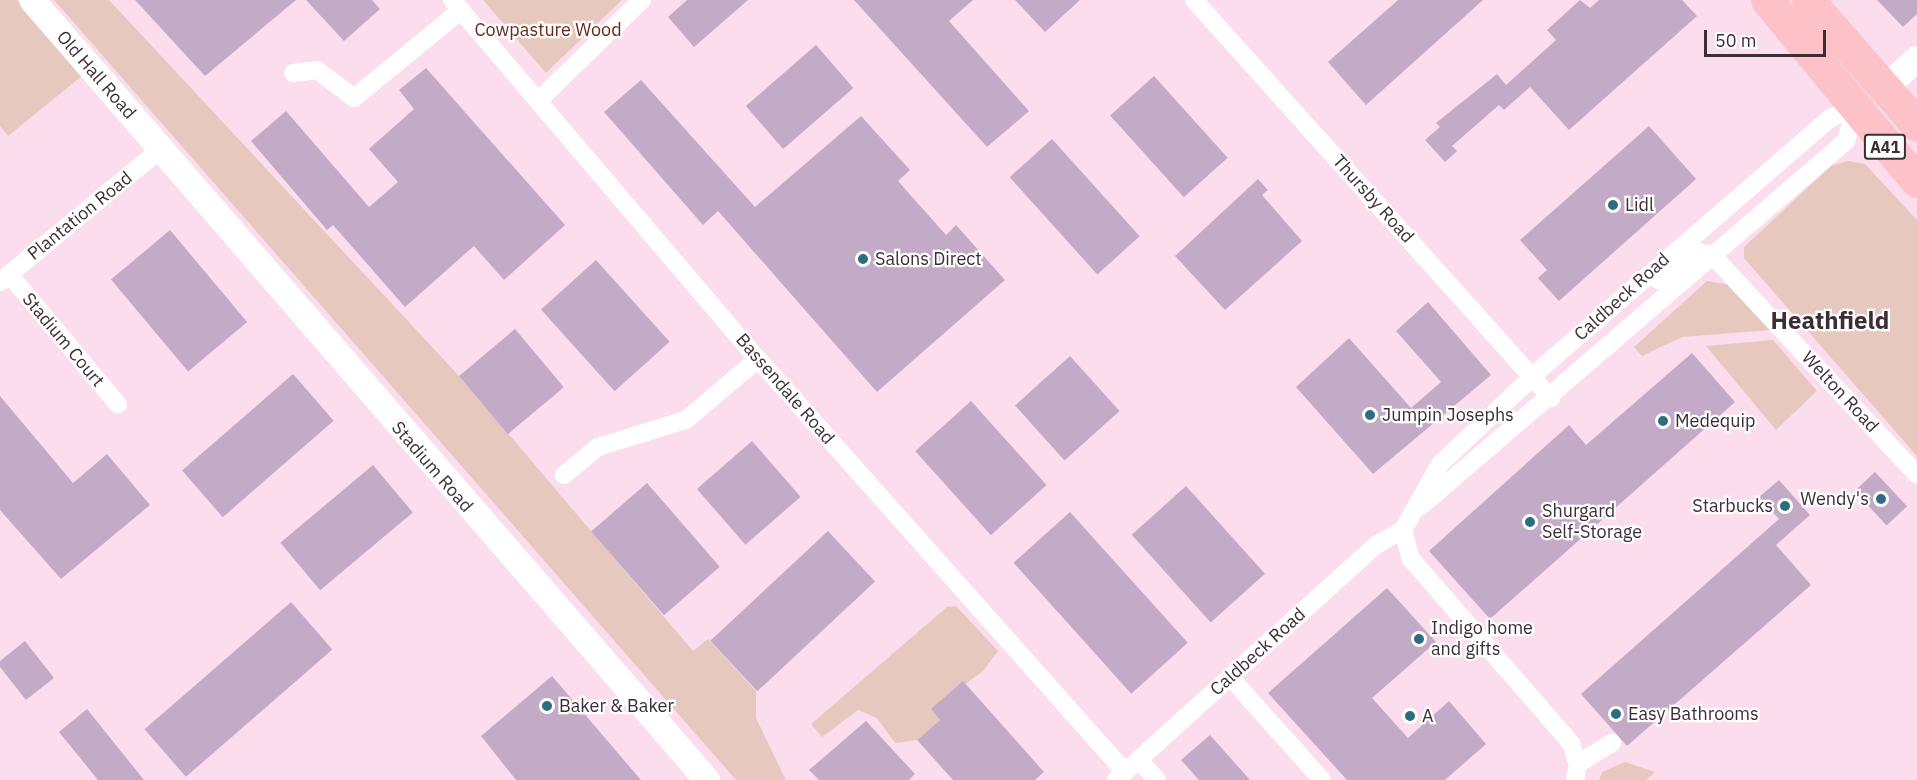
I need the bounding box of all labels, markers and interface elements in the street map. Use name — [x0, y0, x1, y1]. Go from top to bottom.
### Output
scale bar — [1707, 18, 1828, 56]
park label: Cowpasture Wood — [474, 19, 622, 41]
street label: Old Hall Road — [52, 26, 140, 124]
text: 50 m — [1715, 29, 1757, 52]
road number: A41 — [1862, 134, 1908, 160]
street label: Thursby Road — [1328, 150, 1418, 248]
street label: Plantation Road — [23, 167, 137, 265]
place label: Lidl — [1625, 194, 1654, 216]
marker: Lidl — [1606, 198, 1620, 212]
place label: Salons Direct — [875, 248, 982, 270]
street label: Caldbeck Road — [1570, 249, 1674, 345]
marker: Salons Direct — [856, 252, 870, 266]
street label: Stadium Court — [17, 289, 109, 391]
district label: Heathfield — [1771, 307, 1889, 335]
street label: Bassendale Road — [731, 329, 839, 449]
street label: Welton Road — [1797, 347, 1883, 437]
place label: Jumpin Josephs — [1382, 404, 1514, 426]
marker: Jumpin Josephs — [1363, 408, 1377, 422]
place label: Medequip — [1675, 410, 1755, 432]
marker: Medequip — [1656, 414, 1670, 428]
street label: Stadium Road — [387, 417, 477, 517]
place label: Wendy's — [1800, 488, 1869, 510]
marker: Wendy's — [1874, 492, 1888, 506]
place label: Starbucks — [1692, 495, 1773, 517]
marker: Starbucks — [1778, 499, 1792, 513]
place label: Shurgard Self-Storage — [1542, 501, 1642, 544]
marker: Shurgard Self-Storage — [1523, 515, 1537, 529]
street label: Caldbeck Road — [1206, 604, 1310, 700]
place label: Indigo home and gifts — [1431, 618, 1533, 660]
marker: Indigo home and gifts — [1412, 632, 1426, 646]
place label: Baker & Baker — [559, 695, 674, 717]
marker: Baker & Baker — [540, 699, 554, 713]
place label: Easy Bathrooms — [1628, 703, 1759, 725]
place label: A — [1422, 705, 1434, 727]
marker: Easy Bathrooms — [1609, 707, 1623, 721]
marker: A — [1403, 709, 1417, 723]

